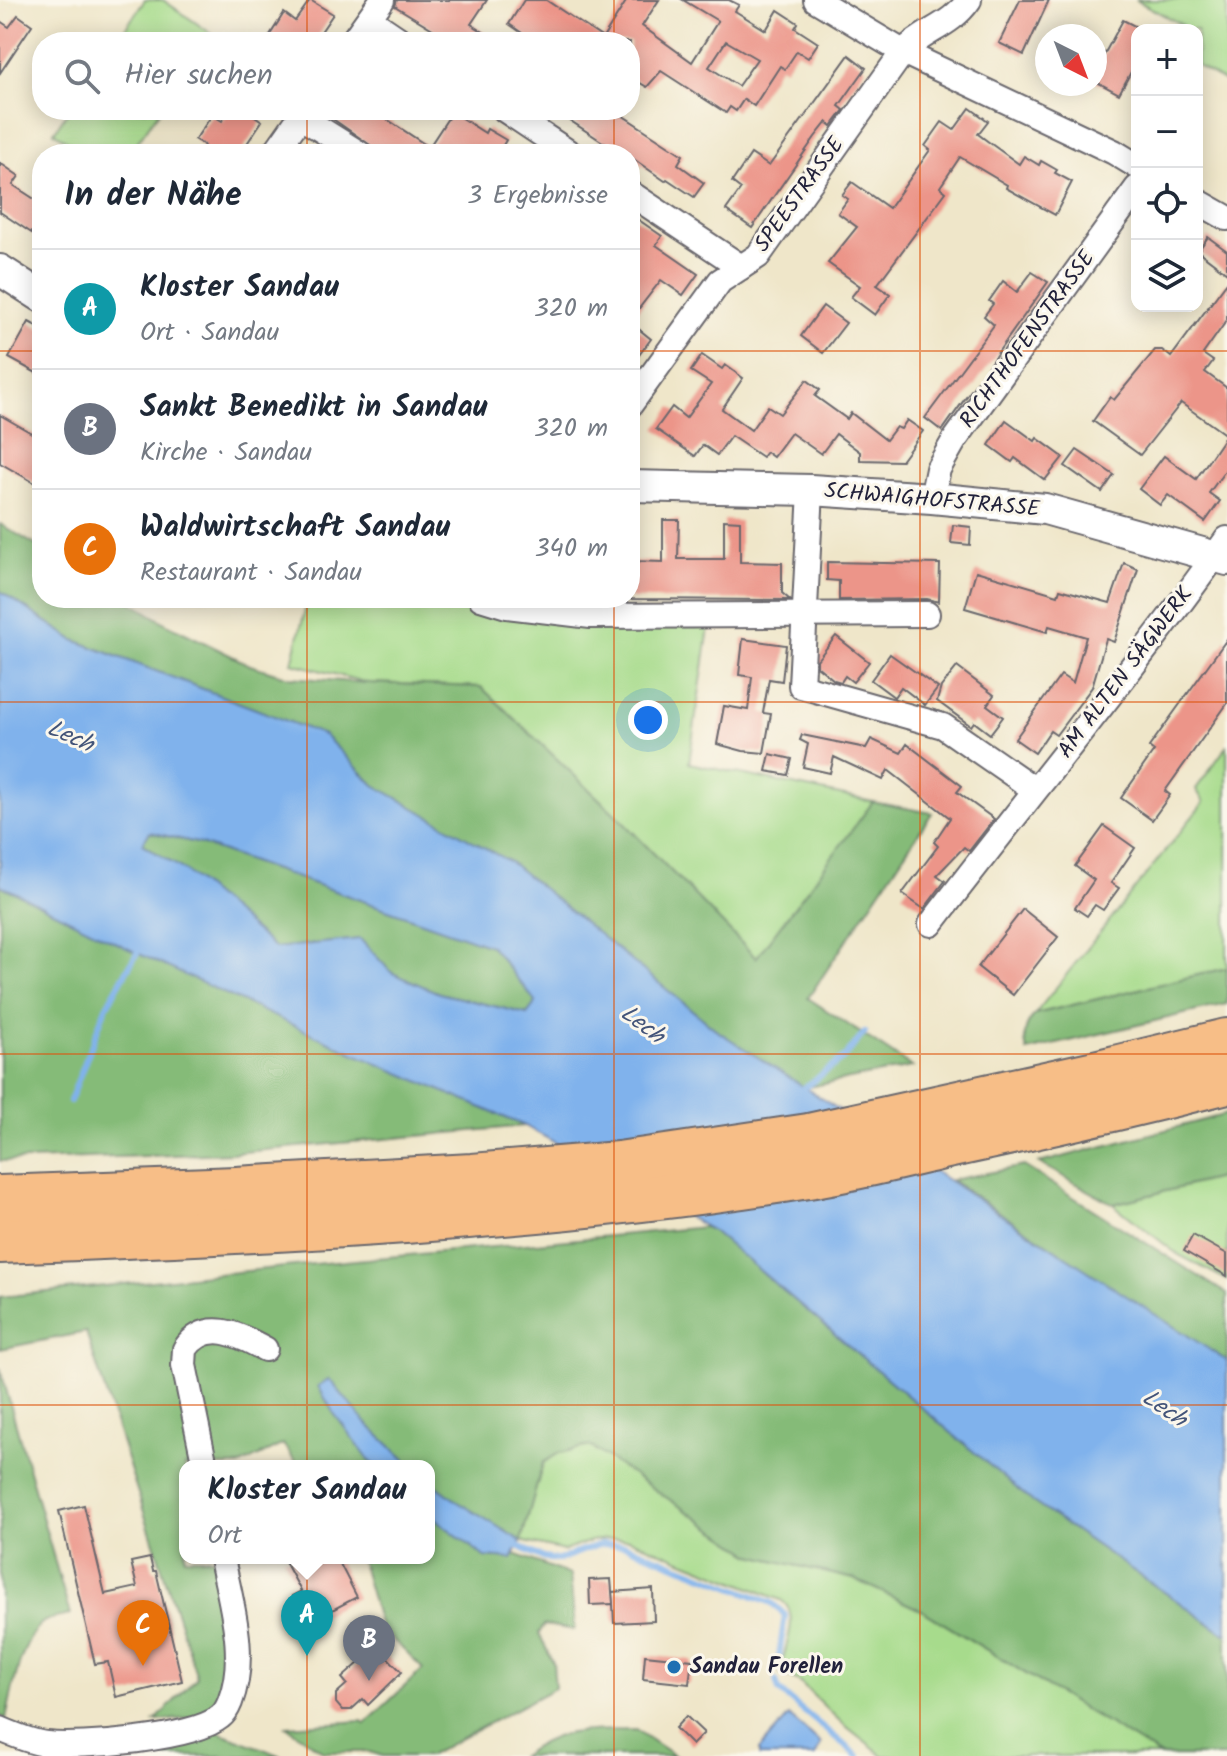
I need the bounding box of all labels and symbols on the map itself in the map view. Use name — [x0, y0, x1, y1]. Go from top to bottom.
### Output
north arrow — [1035, 24, 1107, 96]
street label: SPEESTRASSE — [746, 129, 855, 260]
street label: RICHTHOFENSTRASSE — [951, 243, 1105, 436]
street label: SCHWAIGHOFSTRASSE — [823, 474, 1042, 528]
street label: AM ALTEN SÄGWERK — [1050, 580, 1202, 766]
your location — [628, 700, 668, 740]
water label: Lech — [40, 710, 102, 765]
water label: Lech — [611, 995, 674, 1056]
water label: Lech — [1133, 1379, 1196, 1440]
pin: A — [281, 1590, 333, 1656]
pin: C — [117, 1600, 169, 1666]
pin: B — [343, 1615, 395, 1681]
place label: Sandau Forellen — [690, 1650, 843, 1685]
marker: Sandau Forellen — [665, 1658, 683, 1676]

